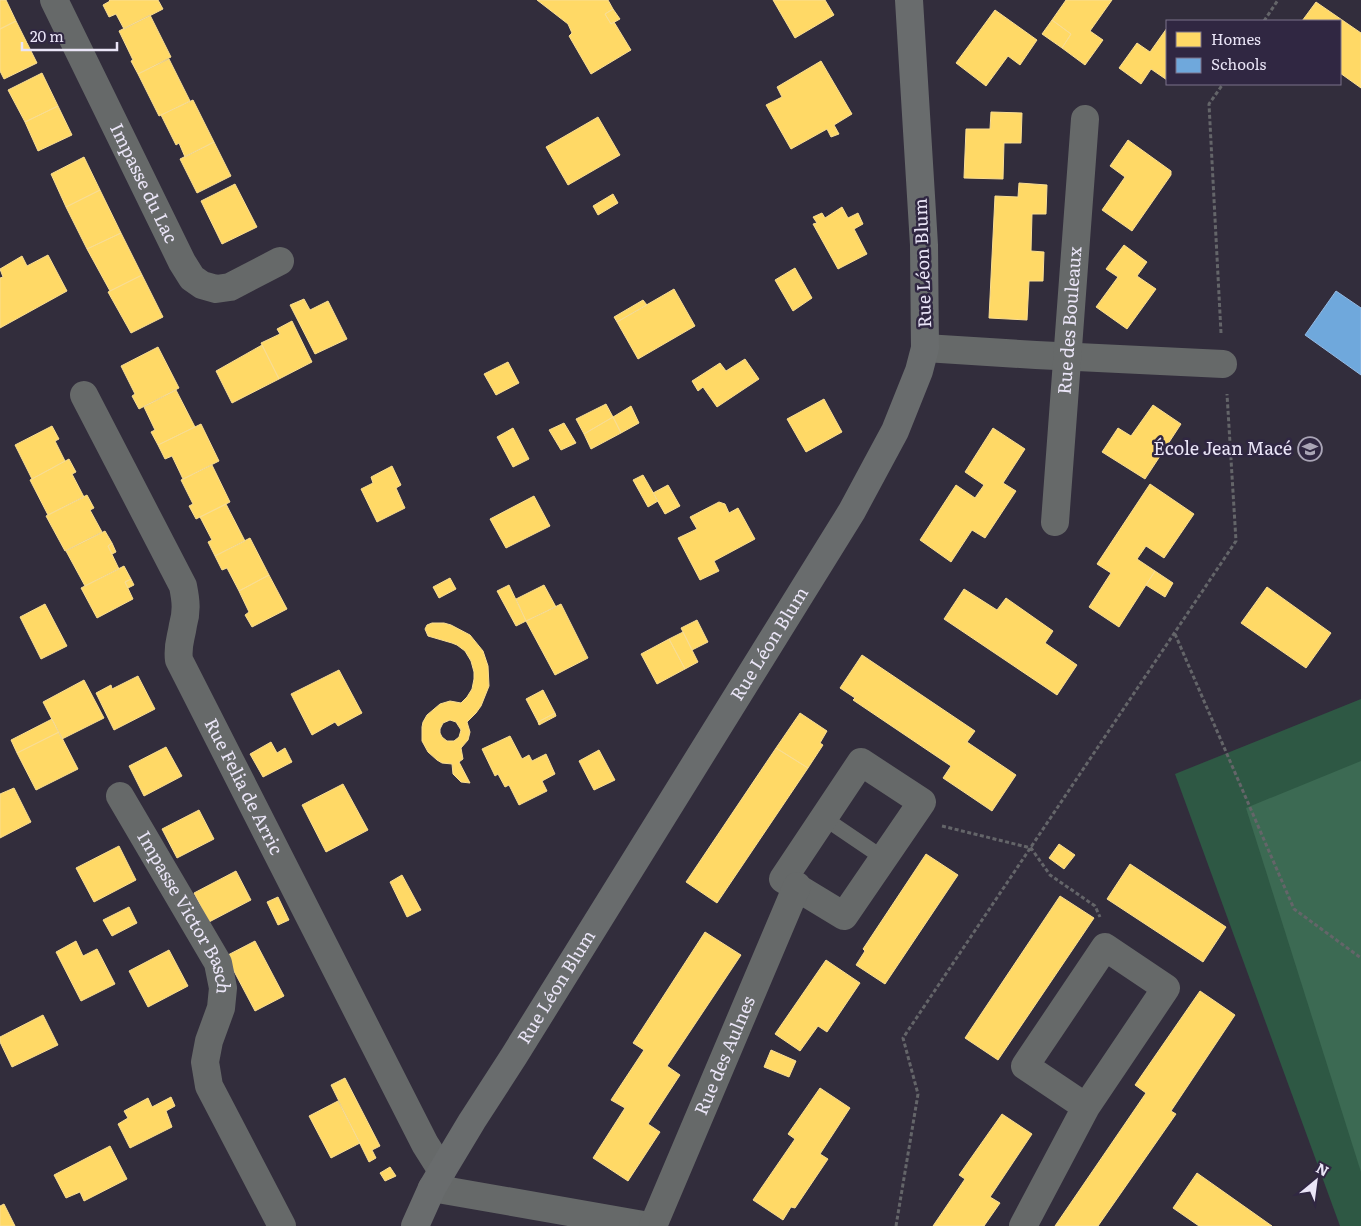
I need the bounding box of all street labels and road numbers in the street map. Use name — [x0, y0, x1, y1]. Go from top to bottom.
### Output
street label: Impasse du Lac — [104, 118, 186, 247]
street label: Rue Léon Blum — [906, 198, 937, 328]
street label: Rue des Bouleaux — [1050, 245, 1088, 395]
street label: Rue Léon Blum — [723, 581, 814, 705]
street label: Rue Felia de Arric — [199, 713, 291, 859]
street label: Impasse Victor Basch — [131, 825, 238, 996]
street label: Rue Léon Blum — [510, 924, 601, 1049]
street label: Rue des Aulnes — [687, 991, 761, 1119]

